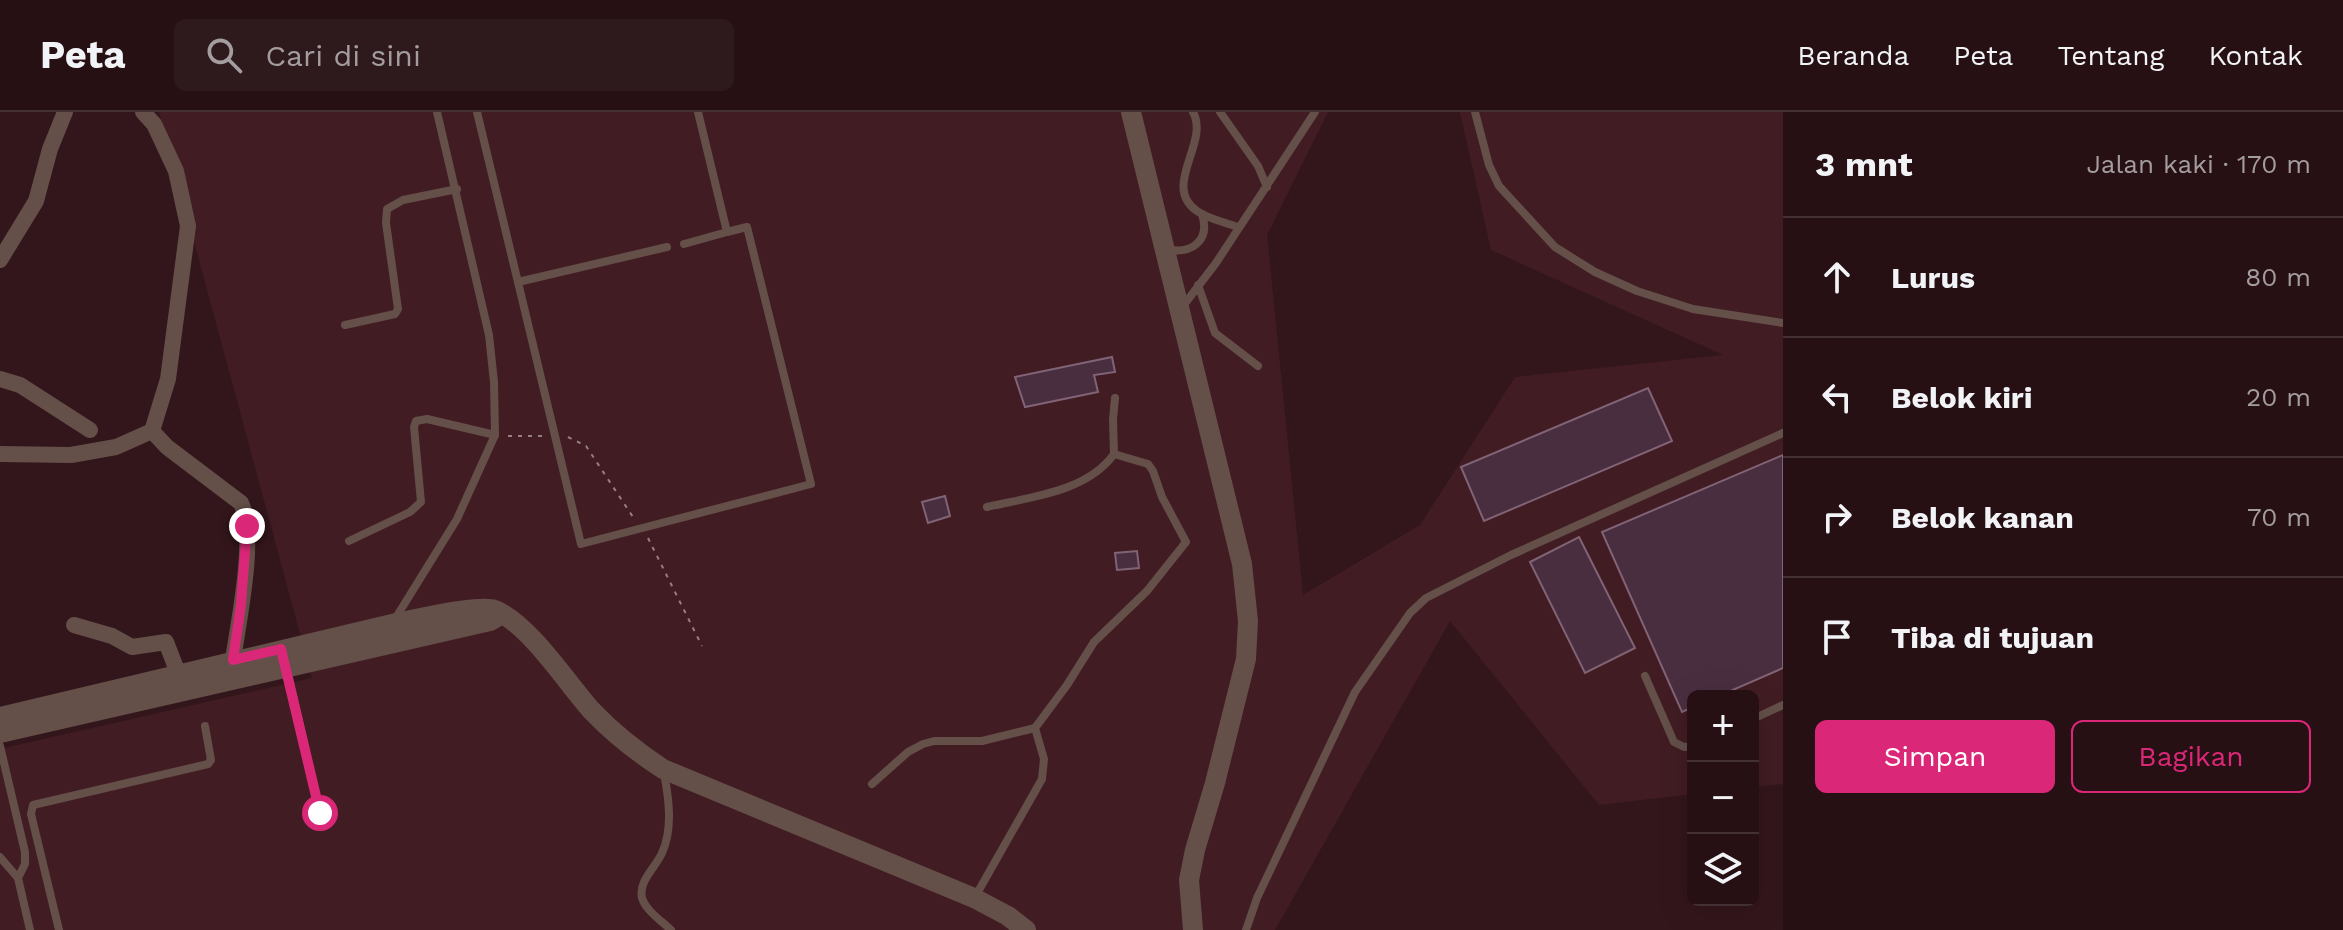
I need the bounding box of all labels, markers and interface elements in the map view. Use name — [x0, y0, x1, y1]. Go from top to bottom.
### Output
search box — [174, 19, 734, 91]
text: Peta — [40, 33, 126, 77]
icon: search — [202, 33, 246, 77]
text: Cari di sini — [266, 38, 421, 73]
text: Beranda — [1797, 39, 1909, 72]
text: Peta — [1953, 39, 2013, 72]
text: Tentang — [2057, 39, 2164, 72]
text: Kontak — [2208, 39, 2303, 72]
text: 3 mnt — [1815, 144, 1913, 184]
text: Jalan kaki · 170 m — [2086, 149, 2311, 179]
icon: ahead — [1815, 255, 1859, 299]
text: Lurus — [1891, 260, 1975, 295]
text: 80 m — [2245, 262, 2311, 292]
icon: left — [1815, 375, 1859, 419]
text: Belok kiri — [1891, 380, 2033, 415]
text: 20 m — [2246, 382, 2311, 412]
icon: right — [1815, 495, 1859, 539]
text: Belok kanan — [1891, 500, 2074, 535]
text: 70 m — [2247, 502, 2311, 532]
route end — [229, 508, 265, 544]
icon: arrive — [1815, 615, 1859, 659]
text: Tiba di tujuan — [1891, 620, 2094, 655]
map controls — [1687, 690, 1759, 906]
button: + — [1687, 690, 1759, 762]
button: Simpan — [1815, 720, 2055, 793]
button: Bagikan — [2071, 720, 2311, 793]
button: − — [1687, 762, 1759, 834]
route start — [302, 795, 338, 831]
button: layers — [1687, 834, 1759, 906]

